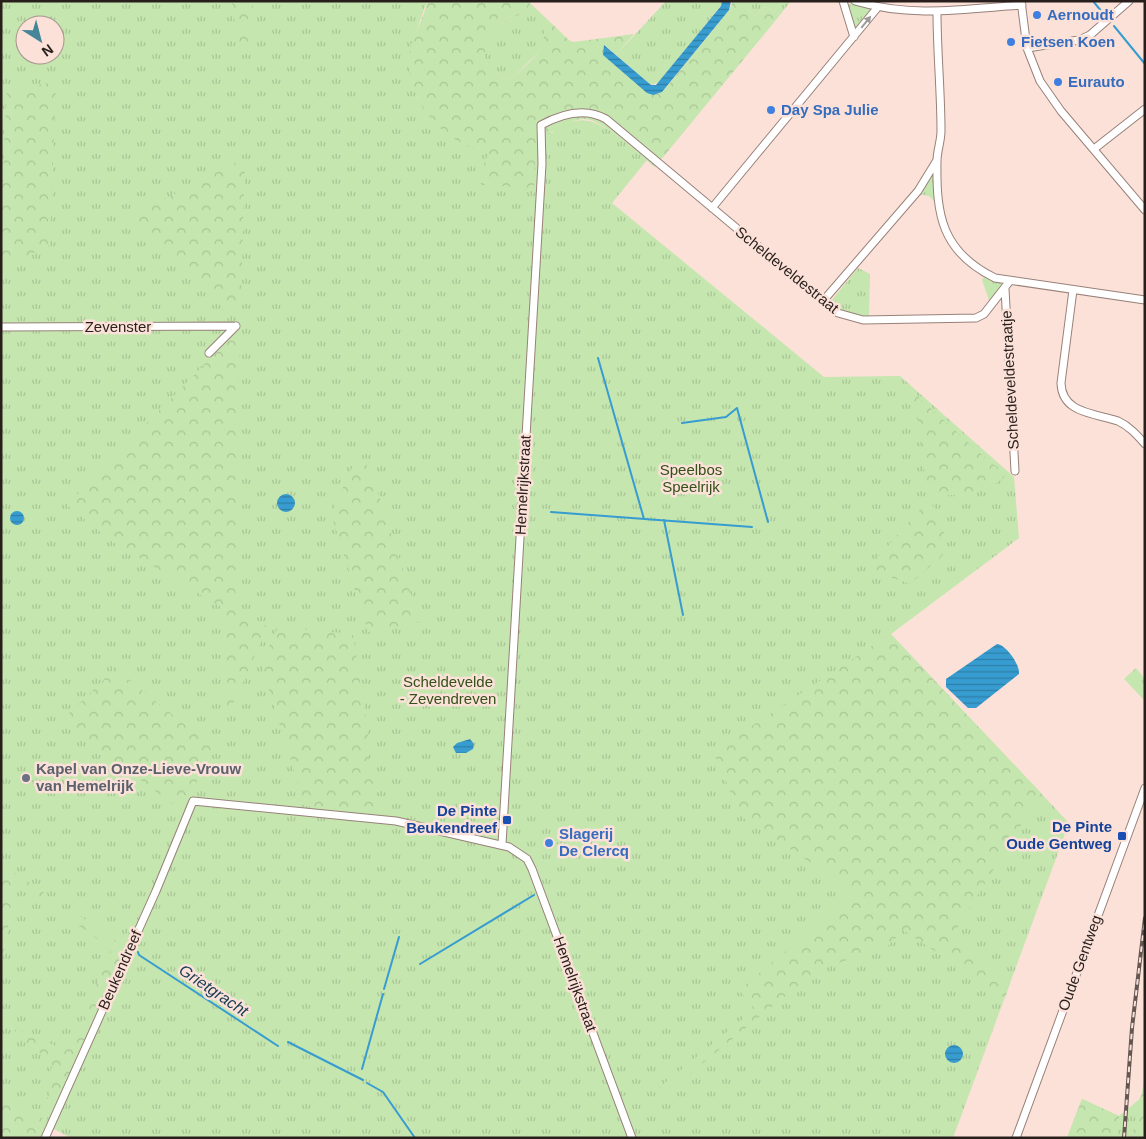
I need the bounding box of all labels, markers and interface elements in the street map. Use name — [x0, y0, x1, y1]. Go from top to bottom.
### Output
place label: Aernoudt — [1047, 6, 1114, 23]
marker: Aernoudt — [1031, 9, 1043, 21]
north arrow — [15, 15, 65, 65]
one-way arrow — [861, 16, 872, 29]
place label: Fietsen Koen — [1021, 33, 1115, 50]
marker: Fietsen Koen — [1005, 36, 1017, 48]
text: N — [39, 41, 56, 60]
place label: Eurauto — [1068, 73, 1125, 90]
marker: Eurauto — [1052, 76, 1064, 88]
place label: Day Spa Julie — [781, 101, 879, 118]
marker: Day Spa Julie — [765, 104, 777, 116]
street label: Scheldeveldestraat — [732, 223, 843, 317]
street label: Scheldeveldestraatje — [997, 310, 1022, 450]
street label: Zevenster — [85, 318, 151, 335]
street label: Hemelrijkstraat — [511, 434, 534, 535]
park label: Speelbos Speelrijk — [660, 461, 722, 495]
park label: Scheldevelde - Zevendreven — [400, 673, 496, 707]
place label: Kapel van Onze-Lieve-Vrouw van Hemelrijk — [36, 760, 241, 794]
marker: Kapel van Onze-Lieve-Vrouw van Hemelrijk — [20, 772, 32, 784]
place label: De Pinte Beukendreef — [406, 802, 498, 836]
marker: De Pinte Beukendreef — [501, 814, 513, 826]
place label: De Pinte Oude Gentweg — [1006, 818, 1112, 852]
place label: Slagerij De Clercq — [559, 825, 629, 859]
marker: De Pinte Oude Gentweg — [1116, 830, 1128, 842]
marker: Slagerij De Clercq — [543, 837, 555, 849]
street label: Oude Gentweg — [1054, 913, 1105, 1013]
street label: Beukendreef — [94, 927, 145, 1012]
street label: Hemelrijkstraat — [550, 934, 601, 1035]
water label: Grietgracht — [176, 961, 252, 1020]

